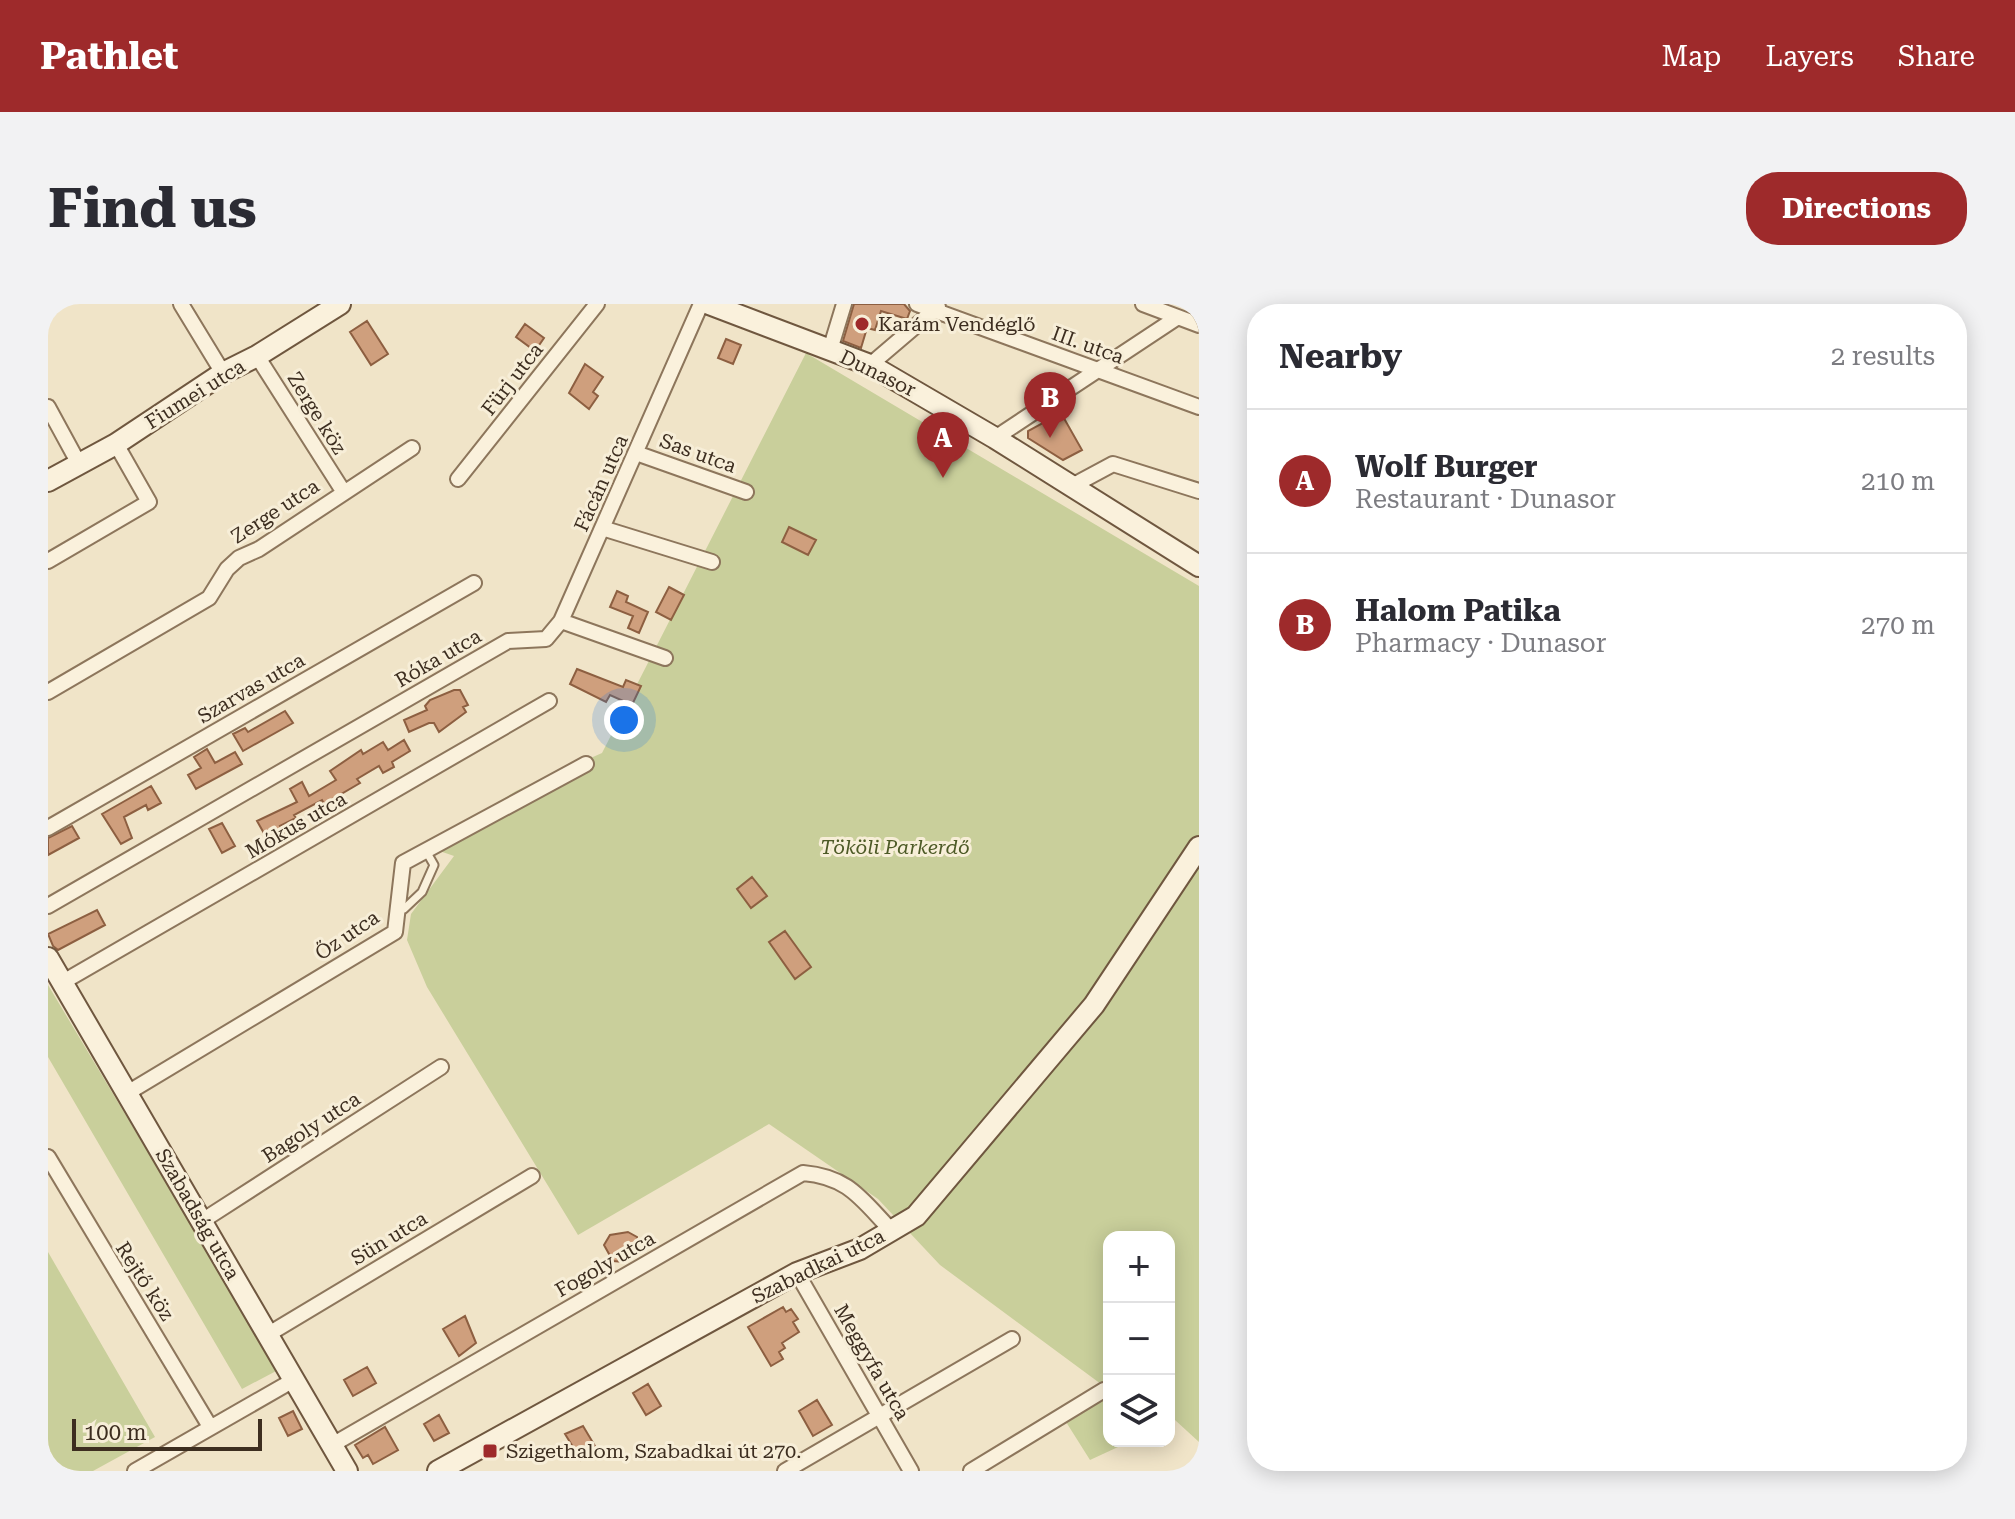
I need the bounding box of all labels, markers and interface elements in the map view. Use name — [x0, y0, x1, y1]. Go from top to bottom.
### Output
text: Pathlet — [40, 34, 178, 78]
text: Map — [1662, 40, 1721, 73]
text: Layers — [1765, 40, 1854, 73]
text: Share — [1898, 40, 1975, 73]
button: Directions — [1746, 172, 1967, 245]
text: Find us — [48, 175, 257, 241]
place label: Karám Vendéglő — [878, 312, 1036, 336]
marker: Karám Vendéglő — [853, 315, 871, 333]
street label: III. utca — [1049, 321, 1127, 369]
text: Nearby — [1279, 336, 1402, 376]
street label: Fürj utca — [476, 338, 548, 420]
text: 2 results — [1831, 341, 1935, 371]
street label: Dunasor — [836, 344, 920, 402]
street label: Fiumei utca — [141, 354, 250, 434]
street label: Zerge köz — [282, 368, 352, 458]
pin: B — [1024, 372, 1076, 438]
pin: A — [917, 412, 969, 478]
street label: Sas utca — [656, 428, 740, 478]
street label: Fácán utca — [569, 431, 633, 535]
text: Wolf Burger — [1355, 449, 1538, 484]
text: A — [1296, 466, 1314, 496]
text: 210 m — [1861, 466, 1935, 496]
street label: Zerge utca — [226, 474, 324, 548]
text: Restaurant · Dunasor — [1355, 484, 1616, 514]
text: Halom Patika — [1355, 593, 1561, 628]
text: B — [1296, 610, 1314, 640]
text: 270 m — [1861, 610, 1935, 640]
street label: Róka utca — [391, 624, 485, 692]
text: Pharmacy · Dunasor — [1355, 628, 1606, 658]
street label: Szarvas utca — [193, 648, 309, 728]
your location — [604, 700, 644, 740]
street label: Mókus utca — [241, 786, 351, 863]
park label: Tököli Parkerdő — [820, 835, 970, 859]
street label: Őz utca — [310, 905, 384, 965]
street label: Bagoly utca — [257, 1086, 365, 1168]
street label: Szabadság utca — [151, 1144, 245, 1284]
street label: Sün utca — [347, 1206, 432, 1270]
street label: Szabadkai utca — [748, 1223, 889, 1309]
street label: Fogoly utca — [551, 1226, 659, 1302]
map controls — [1103, 1231, 1175, 1447]
button: + — [1103, 1231, 1175, 1303]
street label: Rejtő köz — [111, 1237, 179, 1325]
street label: Meggyfa utca — [829, 1300, 915, 1424]
button: − — [1103, 1303, 1175, 1375]
button: layers — [1103, 1375, 1175, 1447]
scale bar — [72, 1415, 262, 1451]
text: 100 m — [84, 1420, 147, 1445]
place label: Szigethalom, Szabadkai út 270. — [506, 1439, 801, 1463]
marker: Szigethalom, Szabadkai út 270. — [481, 1442, 499, 1460]

